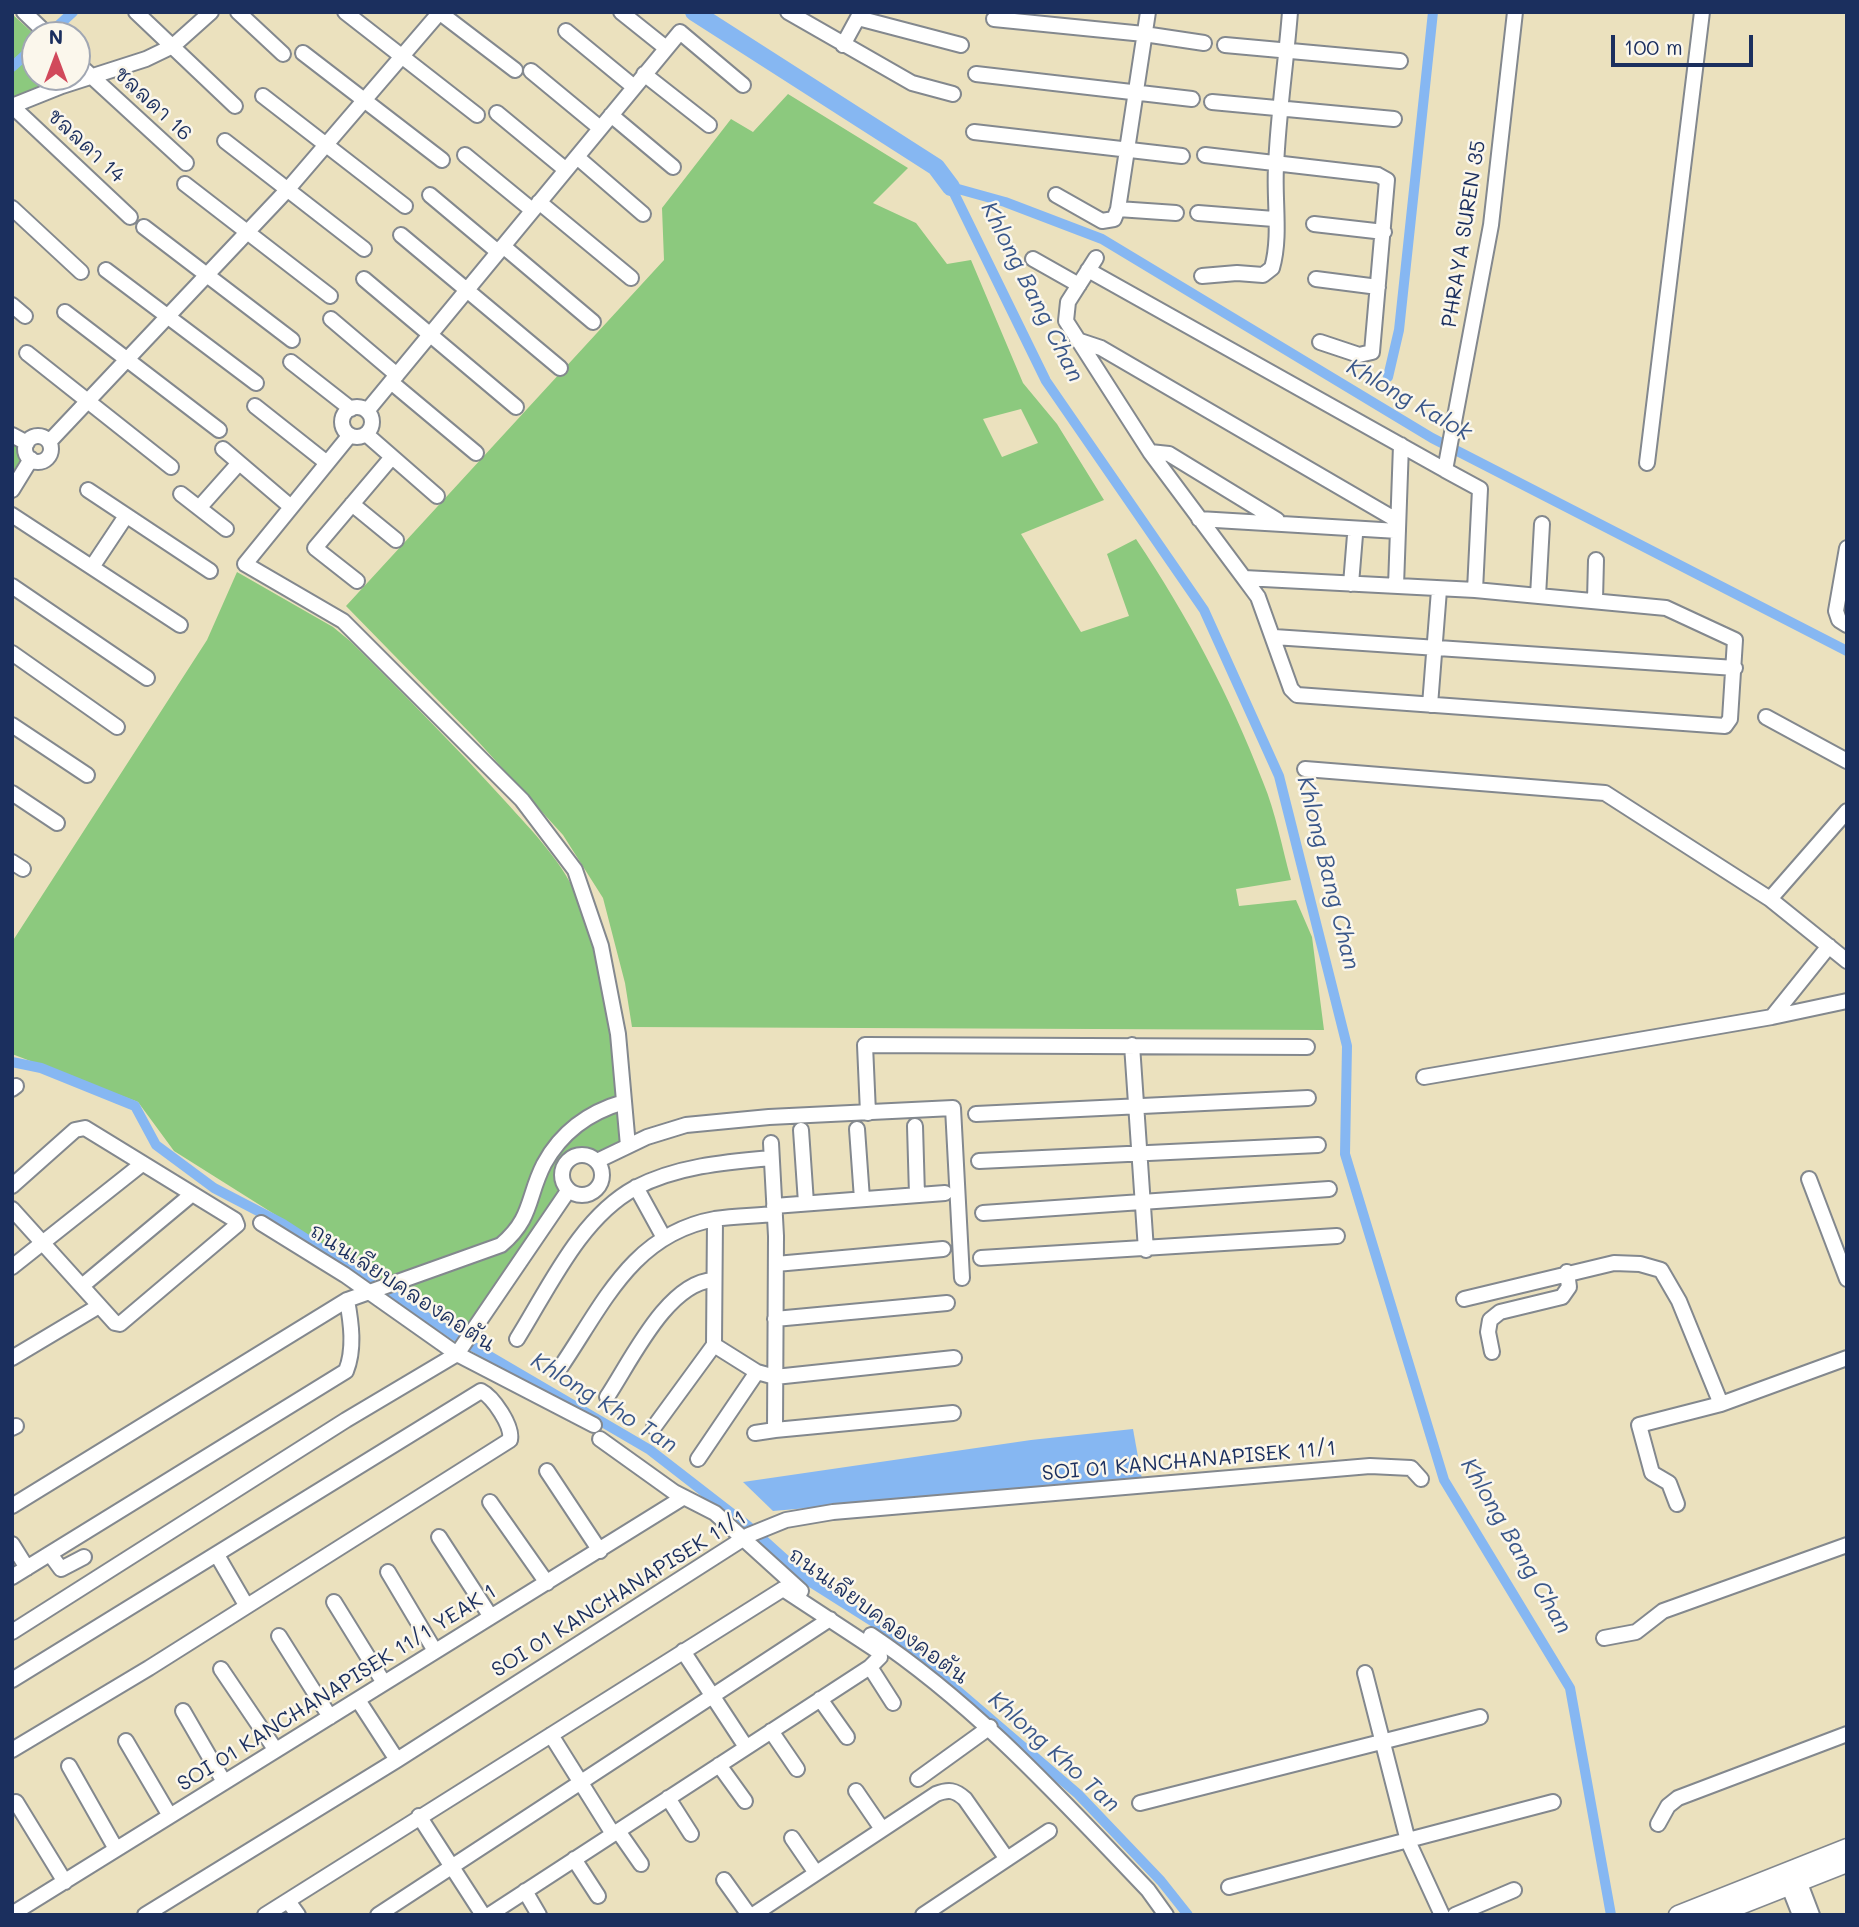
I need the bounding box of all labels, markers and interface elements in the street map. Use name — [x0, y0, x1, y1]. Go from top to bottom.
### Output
north arrow — [21, 21, 91, 91]
scale bar — [1614, 21, 1756, 65]
text: N — [49, 24, 63, 49]
text: 100 m — [1624, 33, 1683, 60]
street label: ชลลดา 16 — [109, 62, 197, 146]
street label: ชลลดา 14 — [42, 104, 130, 188]
street label: PHRAYA SUREN 35 — [1437, 139, 1491, 329]
water label: Khlong Bang Chan — [975, 197, 1089, 387]
water label: Khlong Kalok — [1342, 353, 1476, 447]
water label: Khlong Bang Chan — [1291, 773, 1365, 973]
street label: ถนนเลียบคลองคอตัน — [305, 1219, 499, 1357]
water label: Khlong Kho Tan — [526, 1347, 682, 1459]
street label: SOI 01 KANCHANAPISEK 11/1 — [1041, 1436, 1337, 1486]
water label: Khlong Bang Chan — [1454, 1453, 1578, 1639]
street label: SOI 01 KANCHANAPISEK 11/1 — [487, 1505, 751, 1683]
street label: ถนนเลียบคลองคอตัน — [783, 1542, 973, 1690]
street label: SOI 01 KANCHANAPISEK 11/1 YEAK 1 — [173, 1579, 501, 1797]
water label: Khlong Kho Tan — [982, 1686, 1126, 1818]

